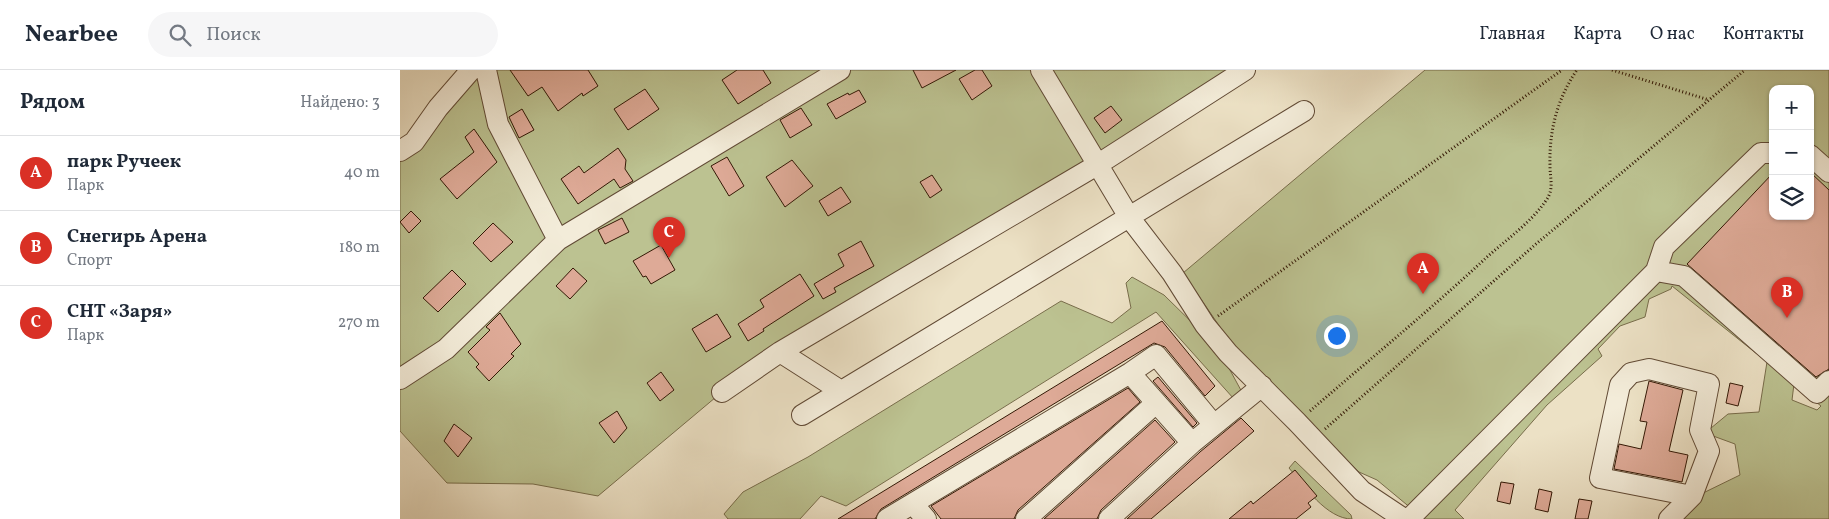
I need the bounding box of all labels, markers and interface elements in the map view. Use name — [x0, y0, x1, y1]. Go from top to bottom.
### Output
search box — [148, 12, 498, 57]
text: Nearbee — [25, 18, 118, 52]
icon: search — [166, 21, 194, 49]
text: Поиск — [206, 22, 261, 48]
text: Главная — [1479, 22, 1545, 47]
text: Карта — [1573, 22, 1622, 47]
text: О нас — [1650, 22, 1695, 47]
text: Контакты — [1723, 22, 1804, 47]
map controls — [1769, 85, 1814, 220]
button: + — [1769, 85, 1814, 130]
text: Рядом — [20, 88, 85, 117]
text: Найдено: 3 — [300, 92, 380, 114]
button: − — [1769, 130, 1814, 175]
text: парк Ручеек — [67, 149, 181, 175]
text: A — [30, 162, 42, 184]
text: 40 m — [344, 162, 380, 184]
text: Парк — [67, 175, 104, 197]
button: layers — [1769, 175, 1814, 220]
pin: C — [653, 217, 685, 258]
text: Снегирь Арена — [67, 224, 207, 250]
text: B — [31, 237, 41, 259]
text: 180 m — [339, 237, 380, 259]
text: Спорт — [67, 250, 112, 272]
pin: A — [1407, 253, 1439, 294]
pin: B — [1771, 277, 1803, 318]
text: СНТ «Заря» — [67, 299, 172, 325]
text: C — [31, 312, 41, 334]
text: 270 m — [338, 312, 380, 334]
your location — [1324, 323, 1350, 349]
text: Парк — [67, 325, 104, 347]

